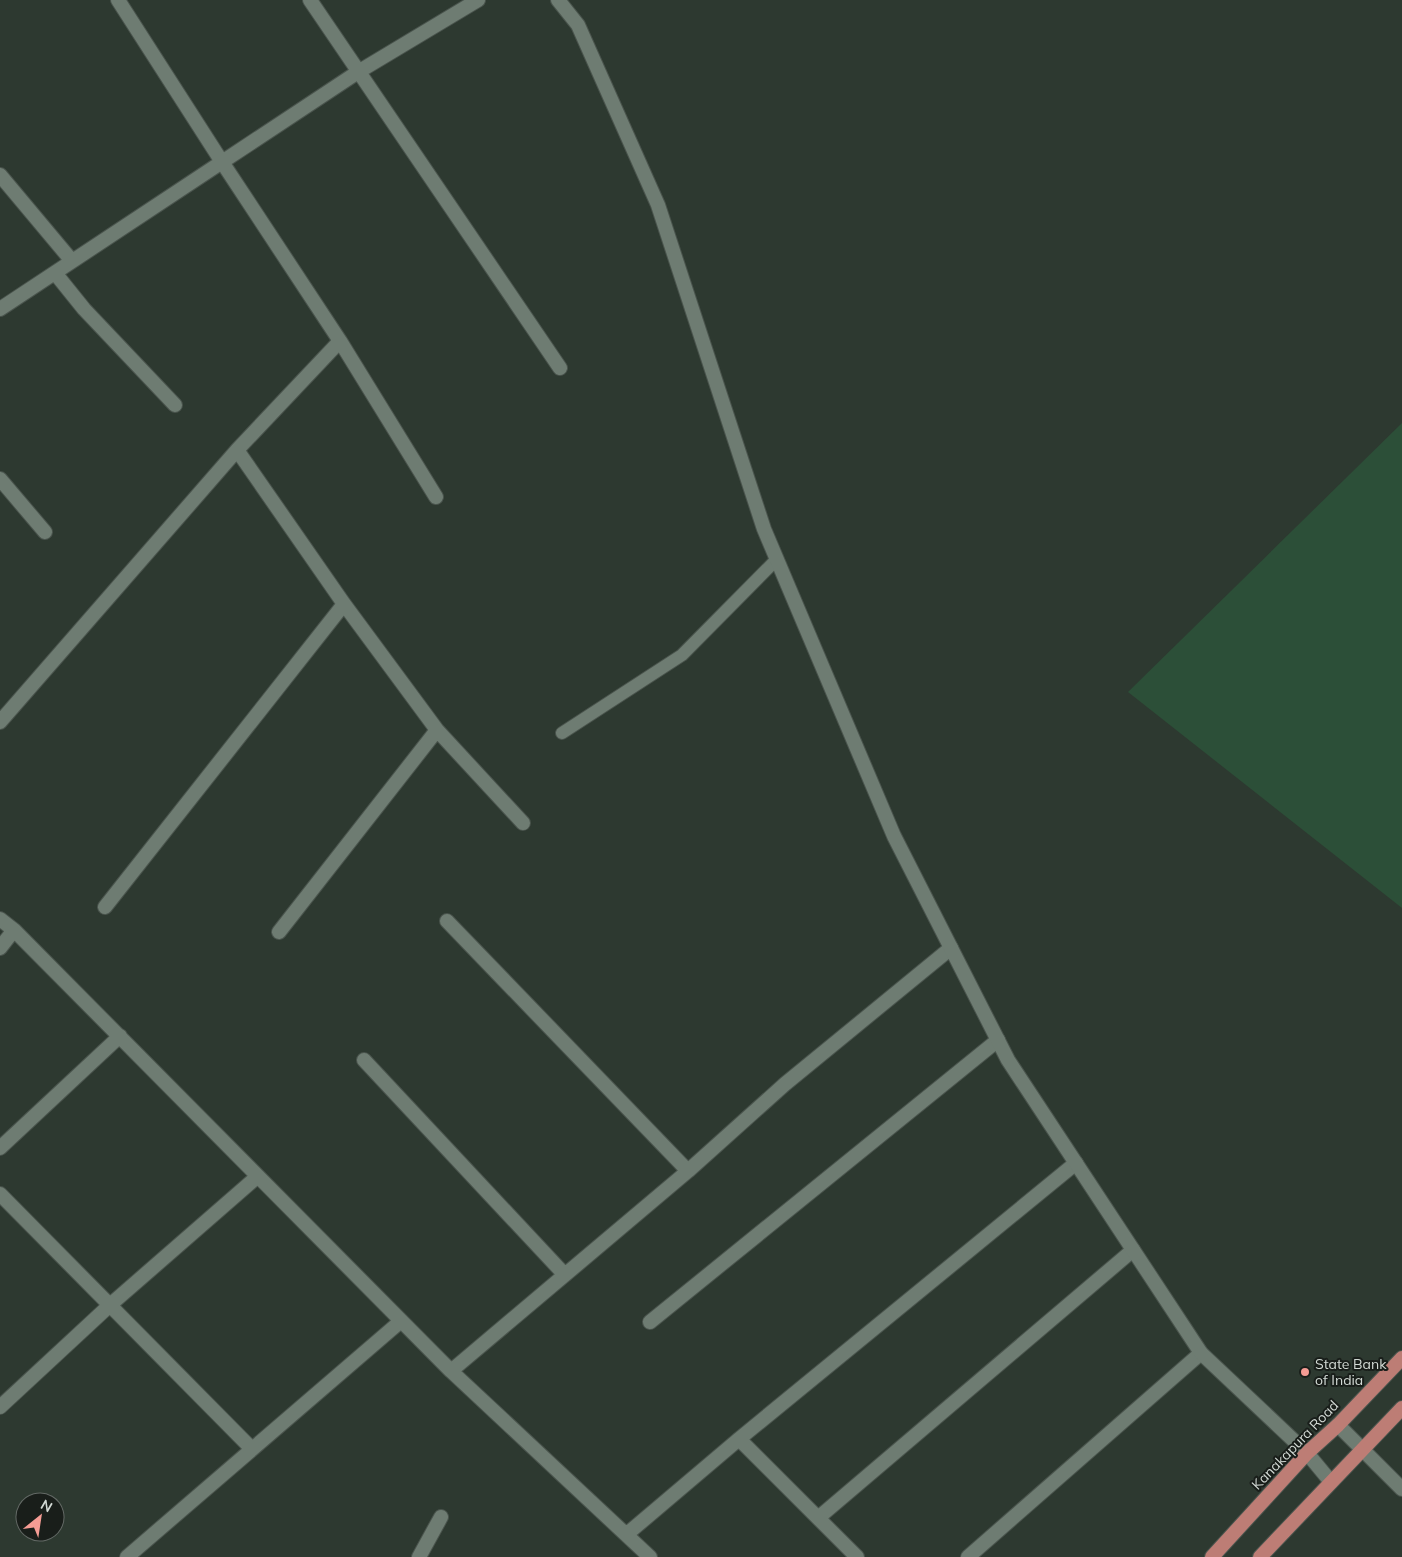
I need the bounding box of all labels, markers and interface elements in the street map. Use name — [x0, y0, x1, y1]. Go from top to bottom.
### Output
place label: State Bank of India — [1315, 1355, 1387, 1389]
marker: State Bank of India — [1299, 1366, 1311, 1378]
street label: Kanakapura Road — [1248, 1397, 1342, 1493]
north arrow — [15, 1492, 65, 1542]
text: N — [37, 1495, 56, 1516]

